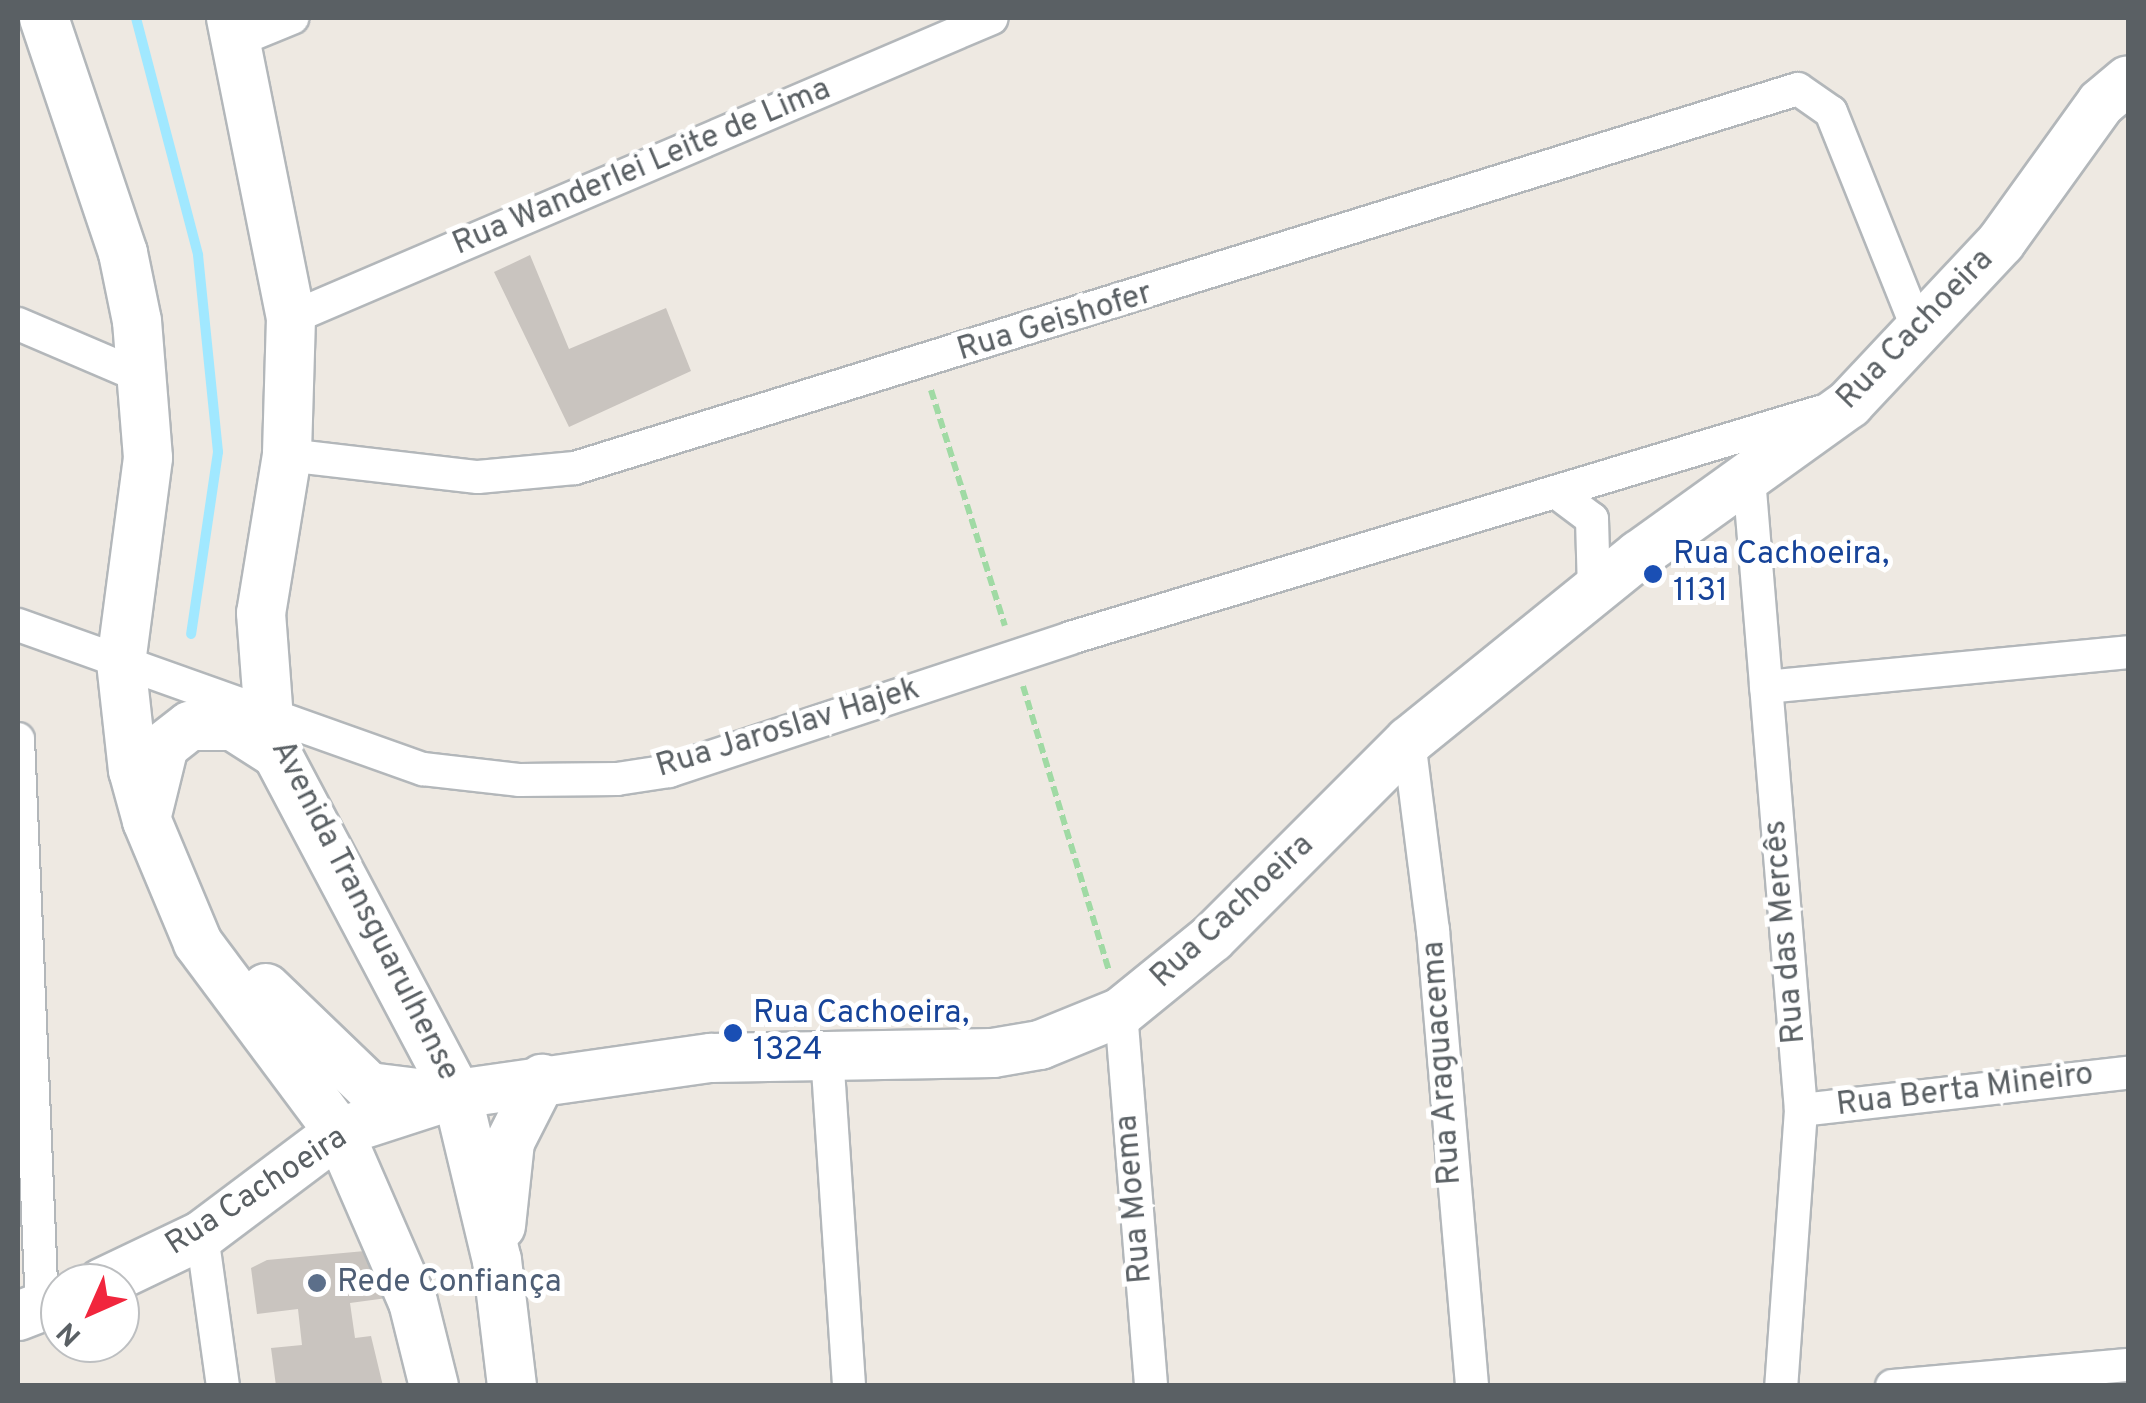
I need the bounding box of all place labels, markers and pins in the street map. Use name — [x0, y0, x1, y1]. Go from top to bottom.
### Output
place label: Rua Cachoeira, 1131 — [1673, 537, 1889, 612]
marker: Rua Cachoeira, 1131 — [1642, 563, 1664, 585]
place label: Rua Cachoeira, 1324 — [753, 996, 969, 1071]
marker: Rua Cachoeira, 1324 — [722, 1022, 744, 1044]
place label: Rede Confiança — [337, 1264, 562, 1302]
marker: Rede Confiança — [306, 1272, 328, 1294]

